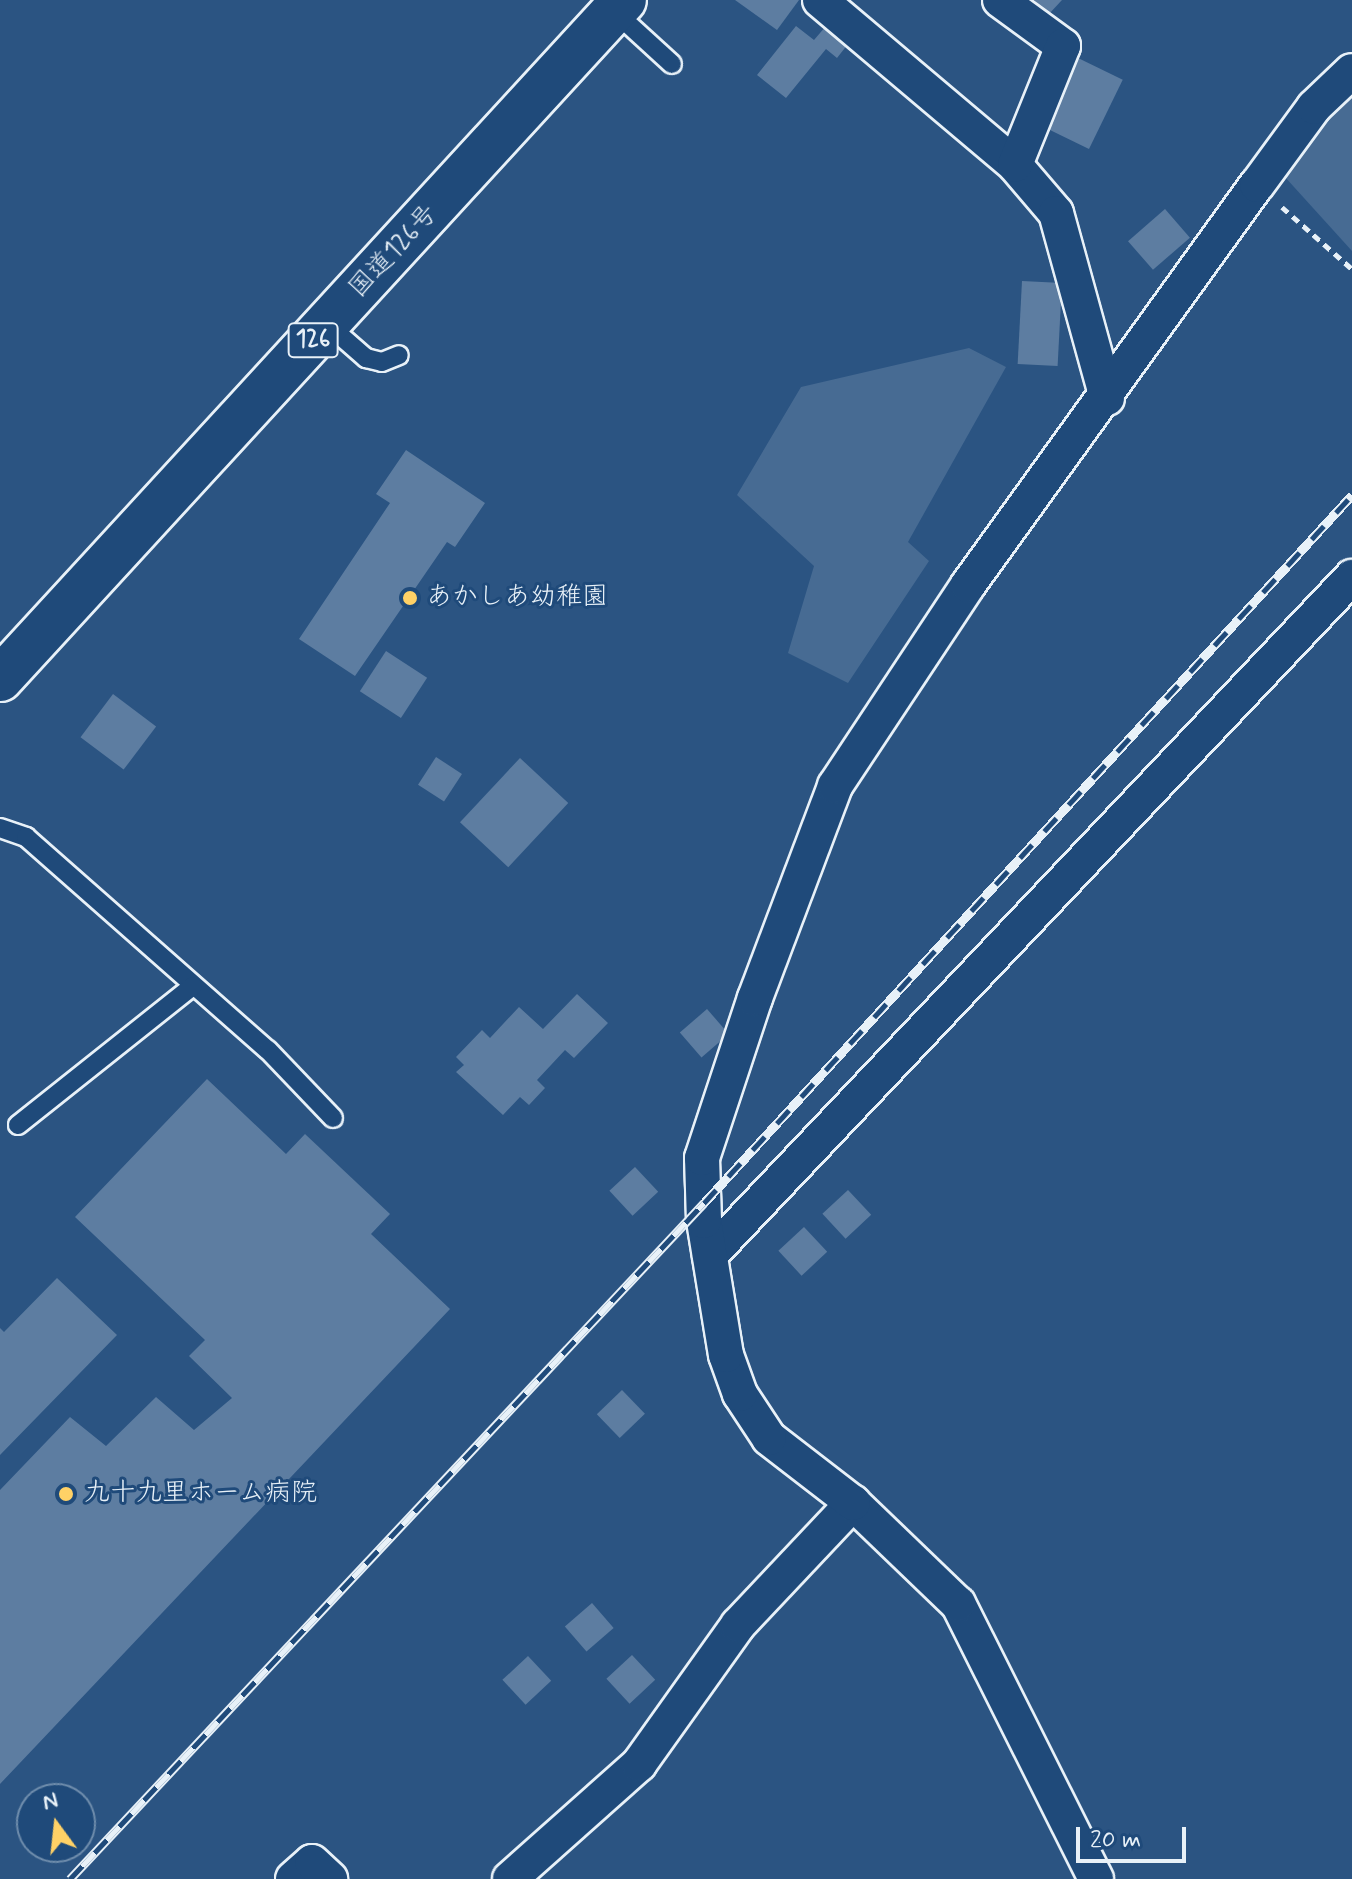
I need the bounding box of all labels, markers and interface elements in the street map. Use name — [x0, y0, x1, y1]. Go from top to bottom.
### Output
street label: 国道126号 — [343, 199, 445, 305]
road number: 126 — [287, 320, 339, 360]
place label: あかしあ幼稚園 — [426, 582, 608, 614]
marker: あかしあ幼稚園 — [401, 589, 419, 607]
place label: 九十九里ホーム病院 — [84, 1478, 318, 1510]
marker: 九十九里ホーム病院 — [55, 1483, 77, 1505]
north arrow — [16, 1783, 96, 1863]
text: N — [40, 1786, 61, 1817]
scale bar — [1080, 1811, 1190, 1861]
text: 20 m — [1090, 1825, 1141, 1856]

